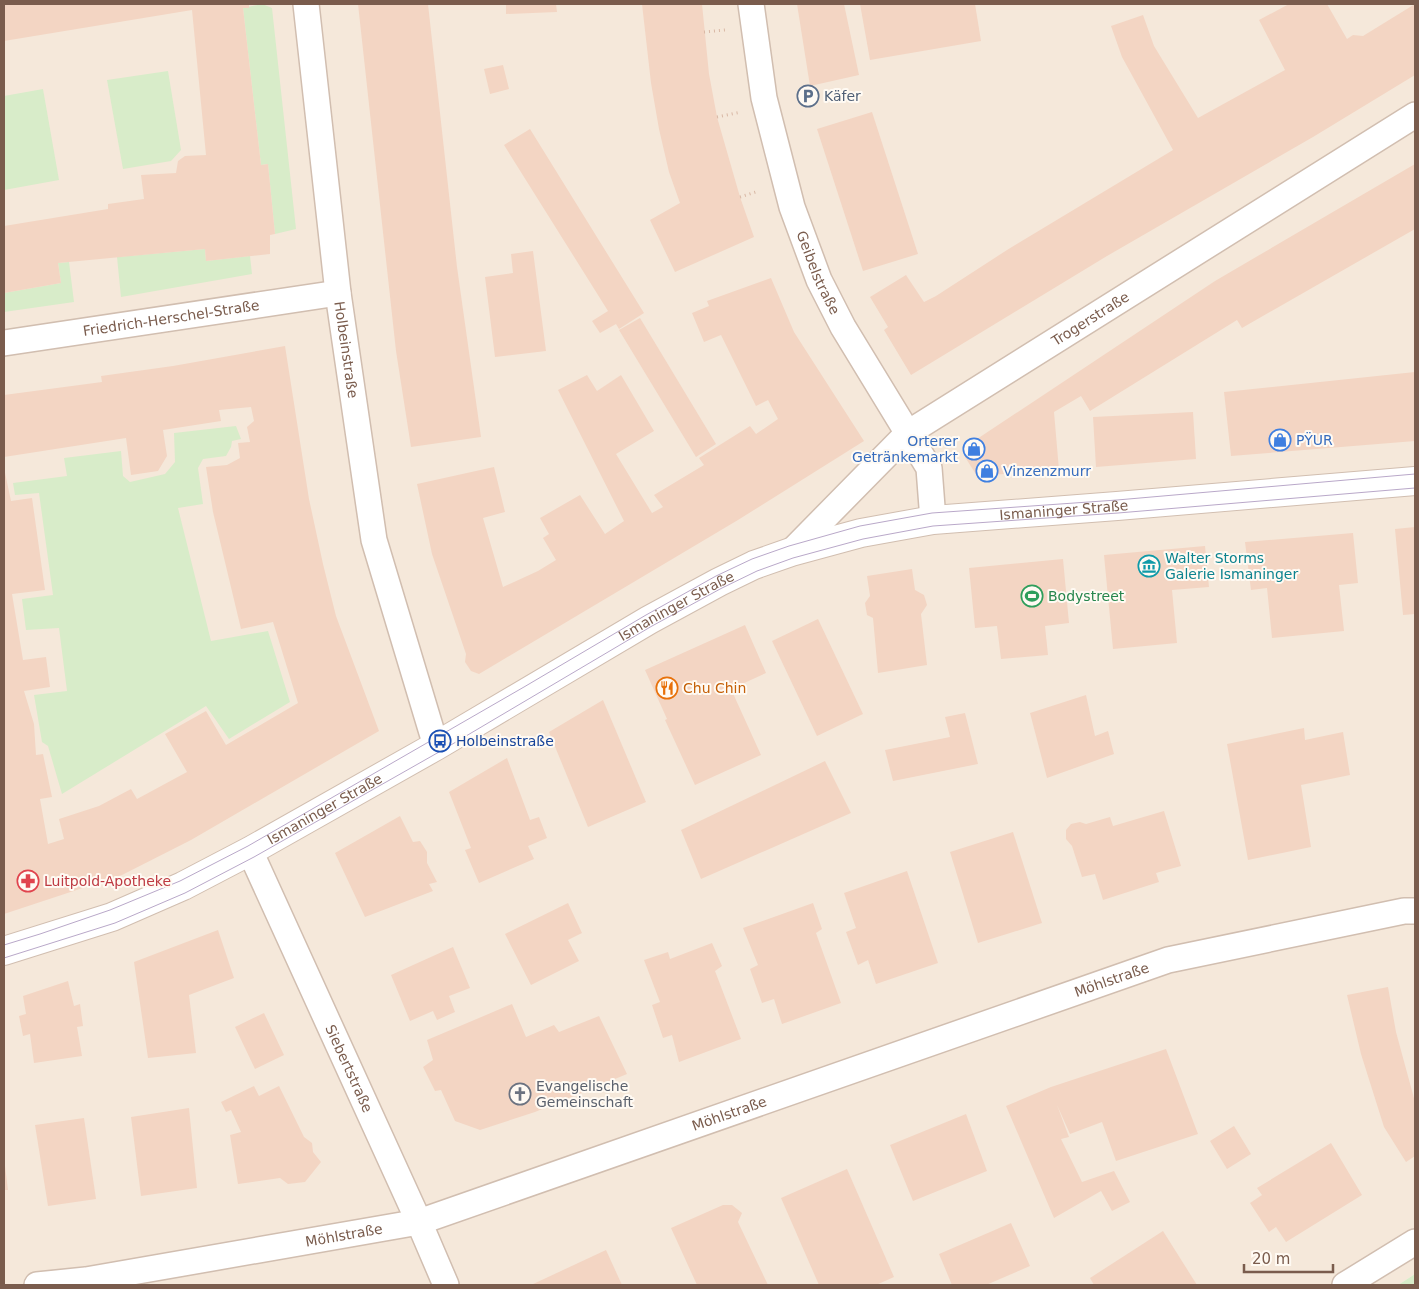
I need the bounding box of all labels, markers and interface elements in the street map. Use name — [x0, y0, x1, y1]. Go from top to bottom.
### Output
parking icon: Käfer — [796, 84, 820, 108]
place label: Käfer — [824, 88, 861, 104]
street label: Geibelstraße — [793, 228, 843, 317]
street label: Trogerstraße — [1048, 288, 1132, 349]
street label: Friedrich-Herschel-Straße — [82, 297, 260, 339]
street label: Holbeinstraße — [331, 300, 361, 399]
shop icon: PŸUR — [1268, 428, 1292, 452]
place label: PŸUR — [1296, 431, 1333, 448]
place label: Orterer Getränkemarkt — [852, 433, 959, 465]
shop icon: Orterer Getränkemarkt — [962, 437, 986, 461]
shop icon: Vinzenzmurr — [975, 459, 999, 483]
place label: Vinzenzmurr — [1003, 463, 1091, 479]
street label: Ismaninger Straße — [999, 497, 1129, 523]
place label: Walter Storms Galerie Ismaninger — [1165, 550, 1298, 582]
museum icon: Walter Storms Galerie Ismaninger — [1137, 554, 1161, 578]
street label: Ismaninger Straße — [616, 568, 737, 644]
sports icon: Bodystreet — [1020, 584, 1044, 608]
place label: Bodystreet — [1048, 588, 1125, 604]
restaurant icon: Chu Chin — [655, 676, 679, 700]
place label: Chu Chin — [683, 680, 746, 696]
bus stop icon: Holbeinstraße — [428, 729, 452, 753]
place label: Holbeinstraße — [456, 733, 554, 749]
street label: Ismaninger Straße — [264, 770, 385, 848]
pharmacy icon: Luitpold-Apotheke — [16, 869, 40, 893]
place label: Luitpold-Apotheke — [44, 873, 171, 889]
street label: Möhlstraße — [1072, 959, 1151, 1000]
street label: Siebertstraße — [322, 1022, 376, 1115]
place label: Evangelische Gemeinschaft — [536, 1078, 634, 1110]
church icon: Evangelische Gemeinschaft — [508, 1082, 532, 1106]
street label: Möhlstraße — [690, 1093, 769, 1134]
street label: Möhlstraße — [304, 1221, 384, 1250]
scale bar — [1244, 1242, 1333, 1274]
text: 20 m — [1252, 1250, 1290, 1268]

